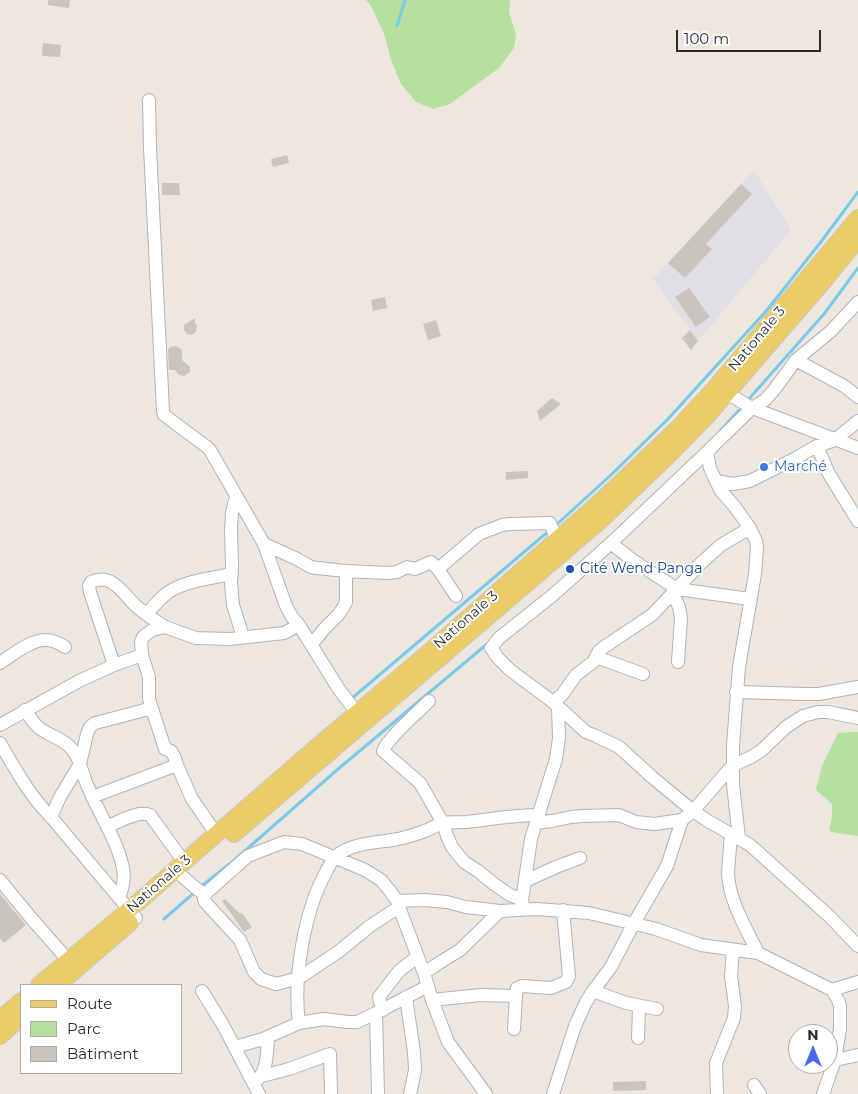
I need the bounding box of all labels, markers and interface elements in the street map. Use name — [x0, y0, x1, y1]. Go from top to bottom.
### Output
scale bar — [678, 20, 823, 52]
text: 100 m — [684, 29, 729, 48]
street label: Nationale 3 — [725, 303, 789, 375]
place label: Marché — [774, 459, 827, 475]
marker: Marché — [758, 461, 770, 473]
place label: Cité Wend Panga — [580, 561, 702, 577]
marker: Cité Wend Panga — [564, 563, 576, 575]
street label: Nationale 3 — [431, 588, 501, 652]
street label: Nationale 3 — [124, 852, 194, 916]
legend — [20, 984, 182, 1074]
text: Route — [67, 994, 112, 1013]
text: Parc — [67, 1019, 101, 1038]
north arrow — [788, 1024, 838, 1074]
text: N — [807, 1026, 819, 1044]
text: Bâtiment — [67, 1044, 139, 1063]

